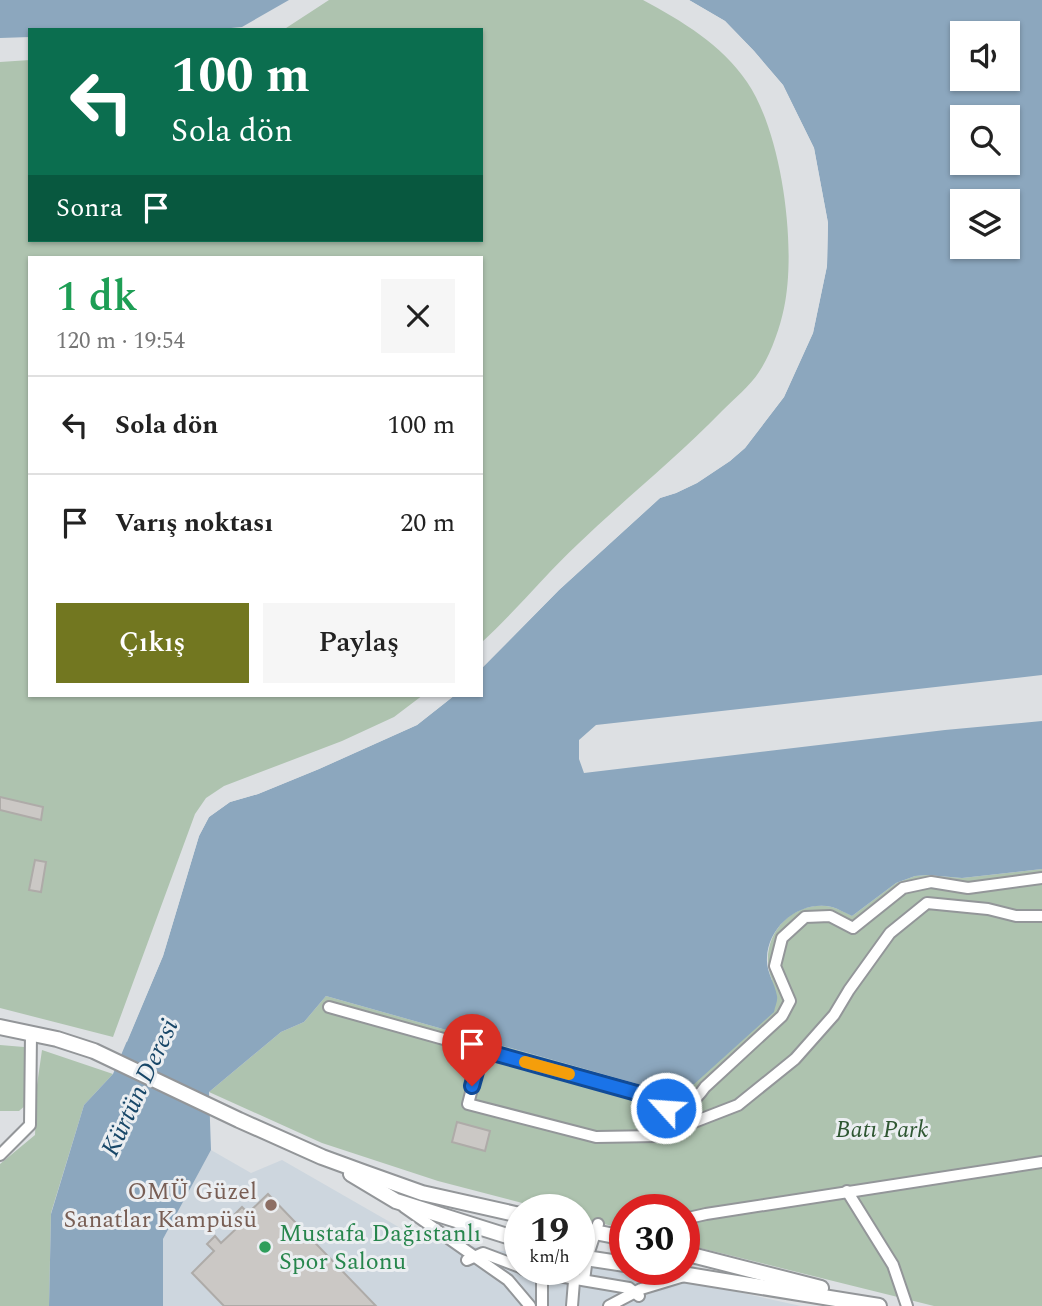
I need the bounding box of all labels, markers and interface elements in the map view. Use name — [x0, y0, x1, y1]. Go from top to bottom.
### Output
map controls — [950, 21, 1020, 259]
button: sound — [950, 21, 1020, 91]
text: 100 m — [171, 39, 310, 114]
icon: left — [56, 56, 147, 147]
button: search — [950, 105, 1020, 175]
text: Sola dön — [171, 107, 293, 156]
text: Sonra — [56, 188, 123, 228]
icon: arrive — [137, 189, 175, 227]
button: layers — [950, 189, 1020, 259]
text: 1 dk — [56, 266, 138, 329]
button: close — [381, 279, 455, 353]
text: 120 m · 19:54 — [56, 324, 185, 359]
text: Sola dön — [115, 405, 218, 445]
text: 100 m — [387, 405, 455, 445]
icon: left — [56, 406, 94, 444]
text: Varış noktası — [115, 503, 273, 543]
text: 20 m — [400, 503, 455, 543]
icon: arrive — [56, 504, 94, 542]
button: Çıkış — [56, 603, 249, 683]
button: Paylaş — [263, 603, 455, 683]
water label: Kürtün Deresi — [90, 1012, 189, 1163]
pin — [442, 1014, 502, 1086]
icon: arrive — [453, 1025, 491, 1063]
position arrow — [629, 1071, 703, 1145]
park label: Batı Park — [835, 1112, 929, 1148]
place label: OMÜ Güzel Sanatlar Kampüsü — [64, 1174, 257, 1238]
speed limit sign: 30 — [609, 1194, 700, 1285]
marker: OMÜ Güzel Sanatlar Kampüsü — [263, 1197, 279, 1213]
text: 19 — [530, 1204, 569, 1257]
place label: Mustafa Dağıstanlı Spor Salonu — [279, 1216, 481, 1280]
marker: Mustafa Dağıstanlı Spor Salonu — [257, 1239, 273, 1255]
text: km/h — [529, 1243, 570, 1270]

